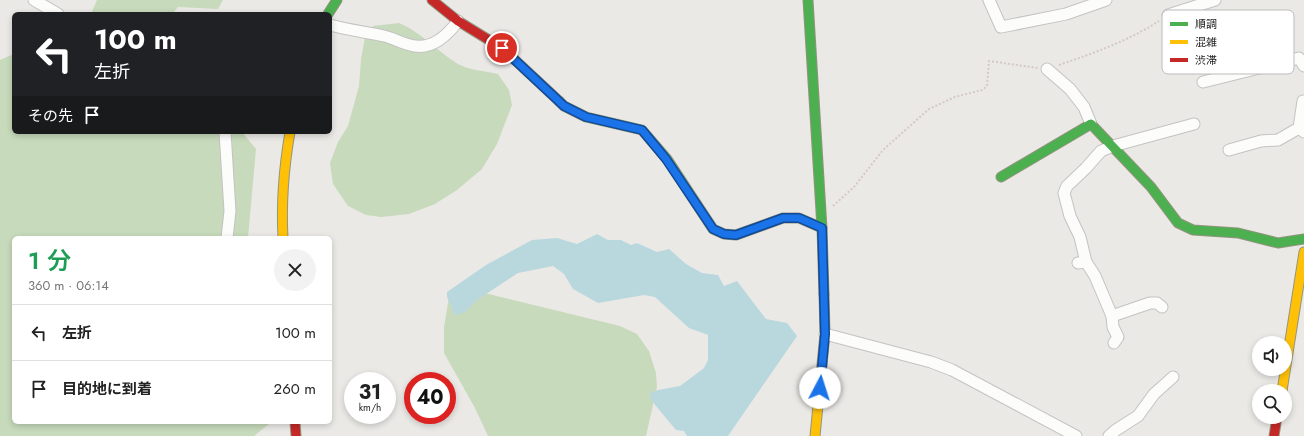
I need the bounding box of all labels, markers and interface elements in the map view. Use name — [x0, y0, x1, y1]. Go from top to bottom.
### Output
legend — [1162, 10, 1294, 74]
text: 順調 — [1195, 16, 1217, 32]
text: 100 m — [94, 19, 177, 60]
icon: left — [28, 28, 80, 80]
pin — [485, 31, 519, 65]
text: 混雑 — [1195, 34, 1217, 50]
icon: arrive — [491, 37, 513, 59]
text: 渋滞 — [1195, 52, 1217, 68]
text: 左折 — [94, 59, 130, 85]
icon: arrive — [81, 104, 103, 126]
text: その先 — [28, 105, 73, 127]
text: 1 分 — [28, 243, 71, 278]
button: close — [274, 249, 316, 291]
text: 360 m · 06:14 — [28, 276, 109, 295]
icon: left — [28, 322, 50, 344]
text: 左折 — [62, 322, 92, 344]
text: 100 m — [275, 322, 316, 344]
map controls — [1252, 336, 1292, 424]
button: sound — [1252, 336, 1292, 376]
position arrow — [799, 367, 841, 409]
speed limit sign: 40 — [404, 372, 456, 424]
icon: arrive — [28, 378, 50, 400]
text: 目的地に到着 — [62, 378, 152, 400]
text: 260 m — [274, 378, 316, 400]
text: 31 — [359, 378, 381, 407]
button: search — [1252, 384, 1292, 424]
text: km/h — [359, 400, 381, 415]

